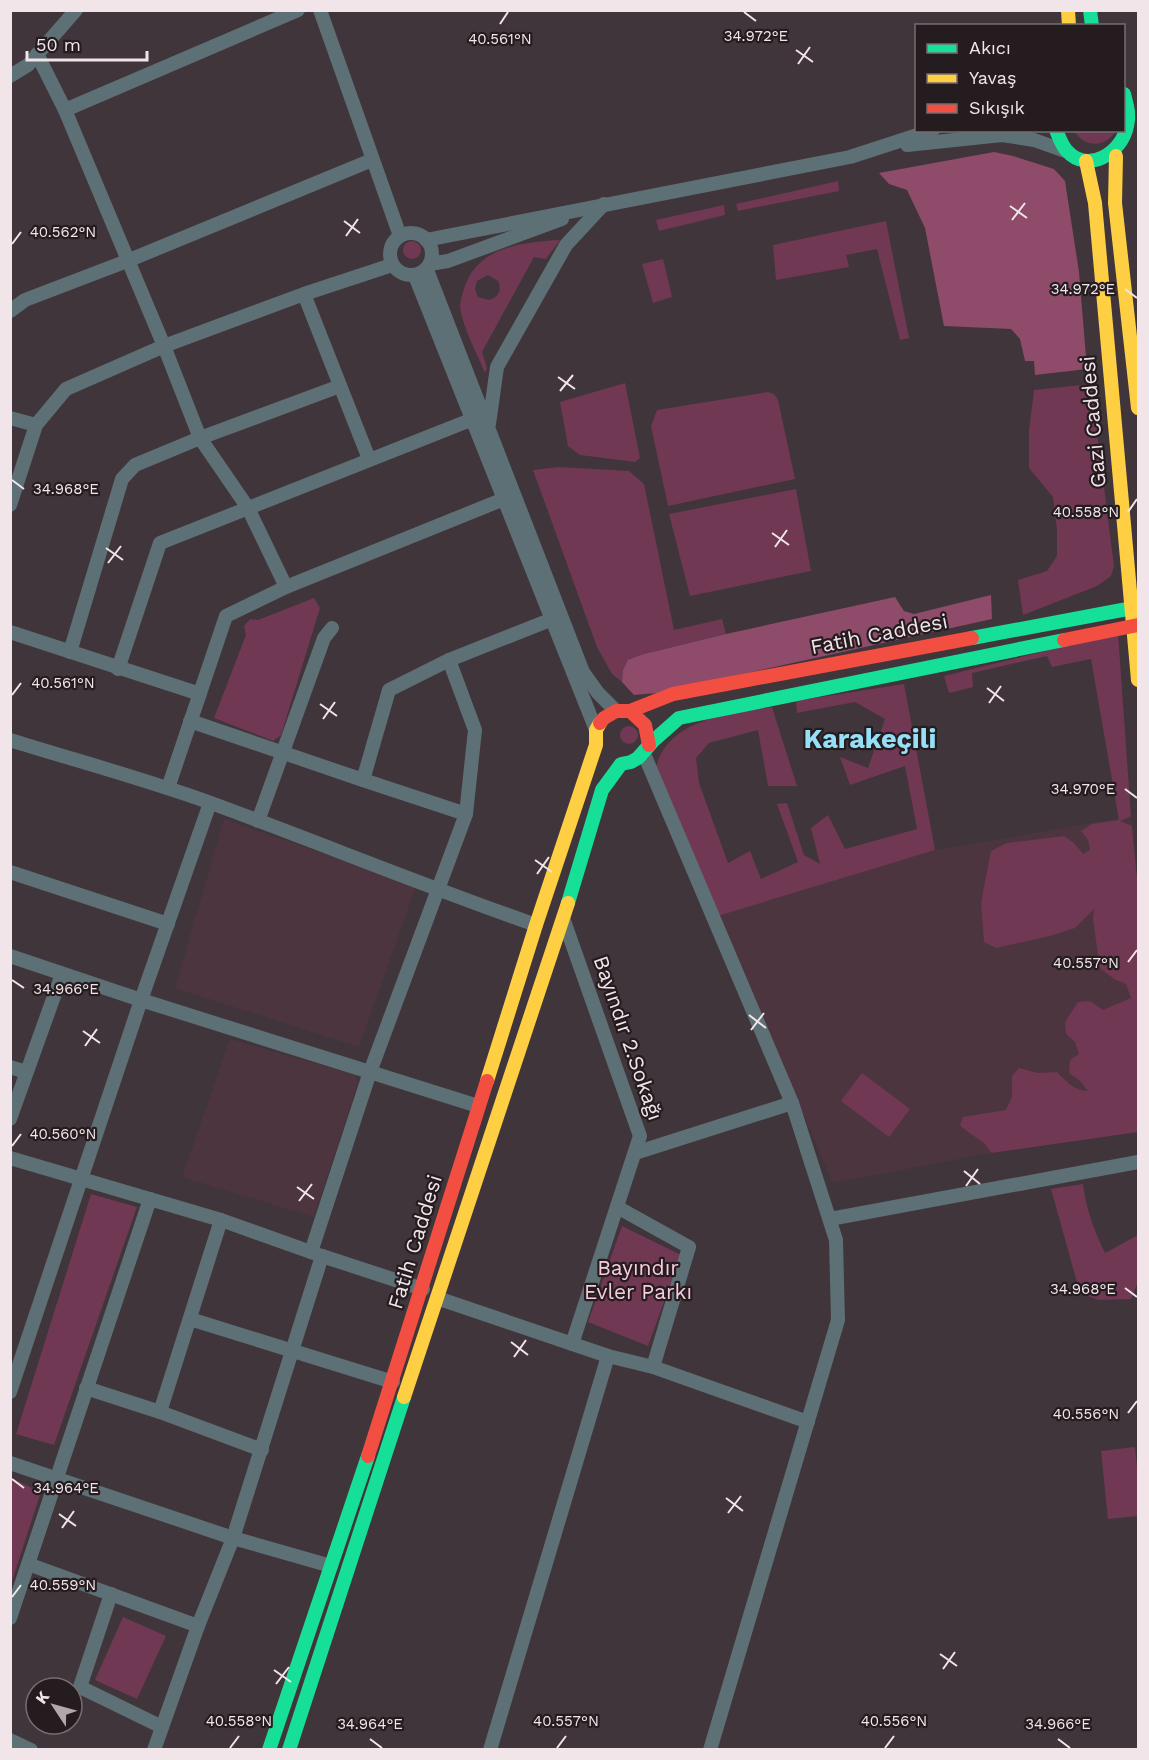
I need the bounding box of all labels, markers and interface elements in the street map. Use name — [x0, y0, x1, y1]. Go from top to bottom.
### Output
scale bar — [27, 24, 147, 62]
legend — [915, 24, 1125, 132]
text: 34.972°E — [724, 27, 788, 45]
text: 40.561°N — [468, 30, 532, 48]
text: 50 m — [36, 34, 81, 55]
text: Akıcı — [969, 37, 1011, 58]
text: Yavaş — [969, 67, 1016, 88]
text: Sıkışık — [969, 97, 1025, 118]
text: 40.562°N — [30, 223, 96, 241]
text: 34.972°E — [1051, 280, 1115, 298]
street label: Gazi Caddesi — [1074, 355, 1111, 489]
text: 34.968°E — [33, 480, 99, 498]
text: 40.558°N — [1053, 503, 1119, 521]
street label: Fatih Caddesi — [808, 608, 950, 659]
text: 40.561°N — [31, 674, 95, 692]
district label: Karakeçili — [804, 723, 936, 755]
text: 34.970°E — [1051, 780, 1115, 798]
street label: Bayındır 2.Sokağı — [589, 952, 668, 1124]
text: 40.557°N — [1053, 954, 1119, 972]
text: 34.966°E — [33, 980, 99, 998]
text: 40.560°N — [29, 1125, 97, 1143]
street label: Fatih Caddesi — [382, 1172, 447, 1312]
park label: Bayındır Evler Parkı — [584, 1255, 692, 1304]
text: 34.968°E — [1050, 1280, 1116, 1298]
text: 40.556°N — [1053, 1405, 1119, 1423]
text: 34.964°E — [33, 1479, 99, 1497]
text: 40.559°N — [30, 1576, 96, 1594]
north arrow — [24, 1676, 84, 1736]
text: K — [31, 1687, 53, 1708]
text: 40.558°N — [206, 1712, 272, 1730]
text: 40.557°N — [533, 1712, 599, 1730]
text: 40.556°N — [861, 1712, 927, 1730]
text: 34.964°E — [337, 1715, 403, 1733]
text: 34.966°E — [1025, 1715, 1091, 1733]

